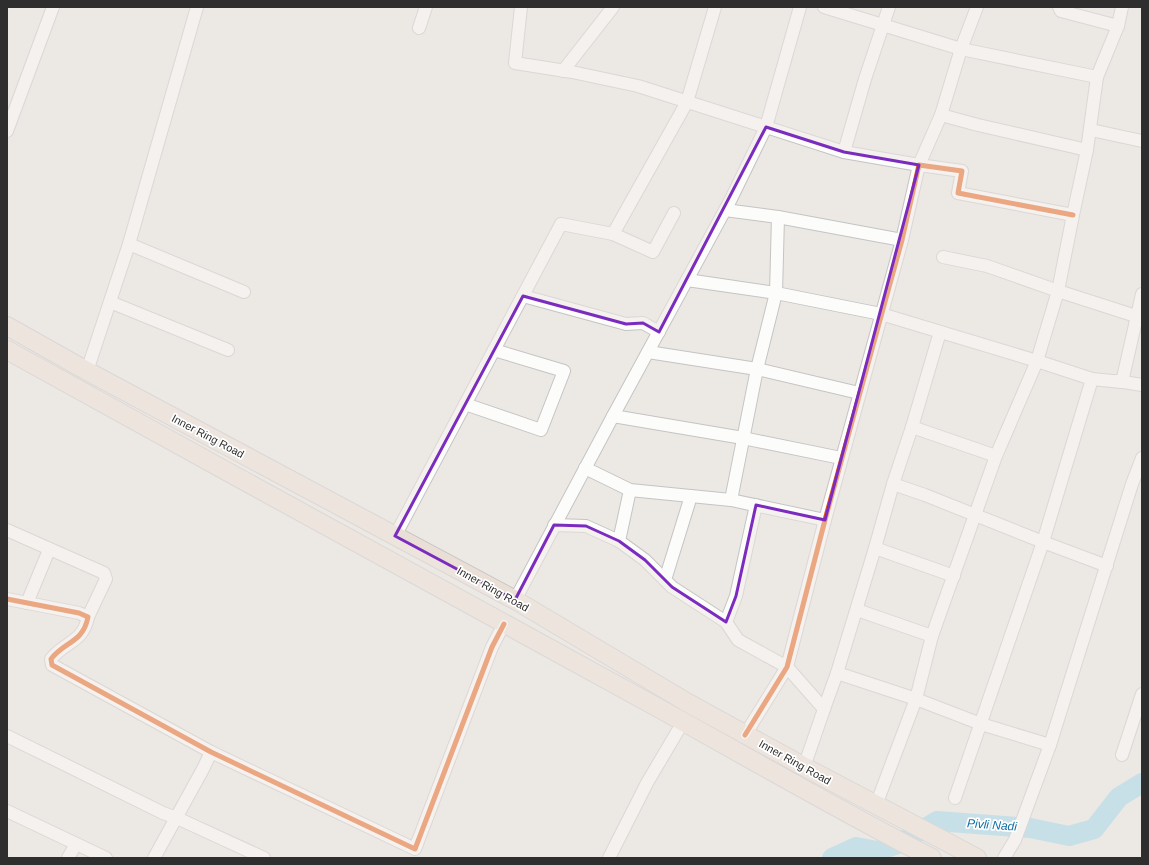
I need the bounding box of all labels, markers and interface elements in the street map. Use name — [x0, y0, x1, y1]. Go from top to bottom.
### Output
street label: Inner Ring Road — [170, 412, 246, 460]
street label: Inner Ring Road — [455, 564, 531, 614]
street label: Inner Ring Road — [757, 737, 833, 787]
water label: Pivli Nadi — [967, 816, 1018, 834]

